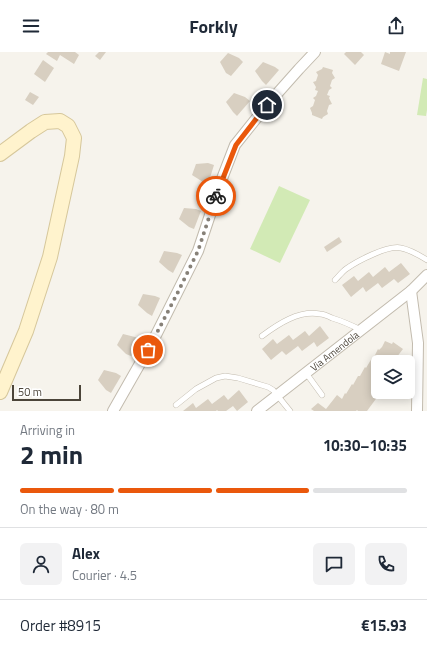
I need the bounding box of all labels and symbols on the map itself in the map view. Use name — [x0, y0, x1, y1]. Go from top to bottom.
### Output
pin — [250, 88, 284, 122]
courier — [196, 176, 236, 216]
street label: Via Amendola — [307, 327, 362, 375]
pin — [131, 333, 165, 367]
scale bar — [12, 383, 81, 402]

